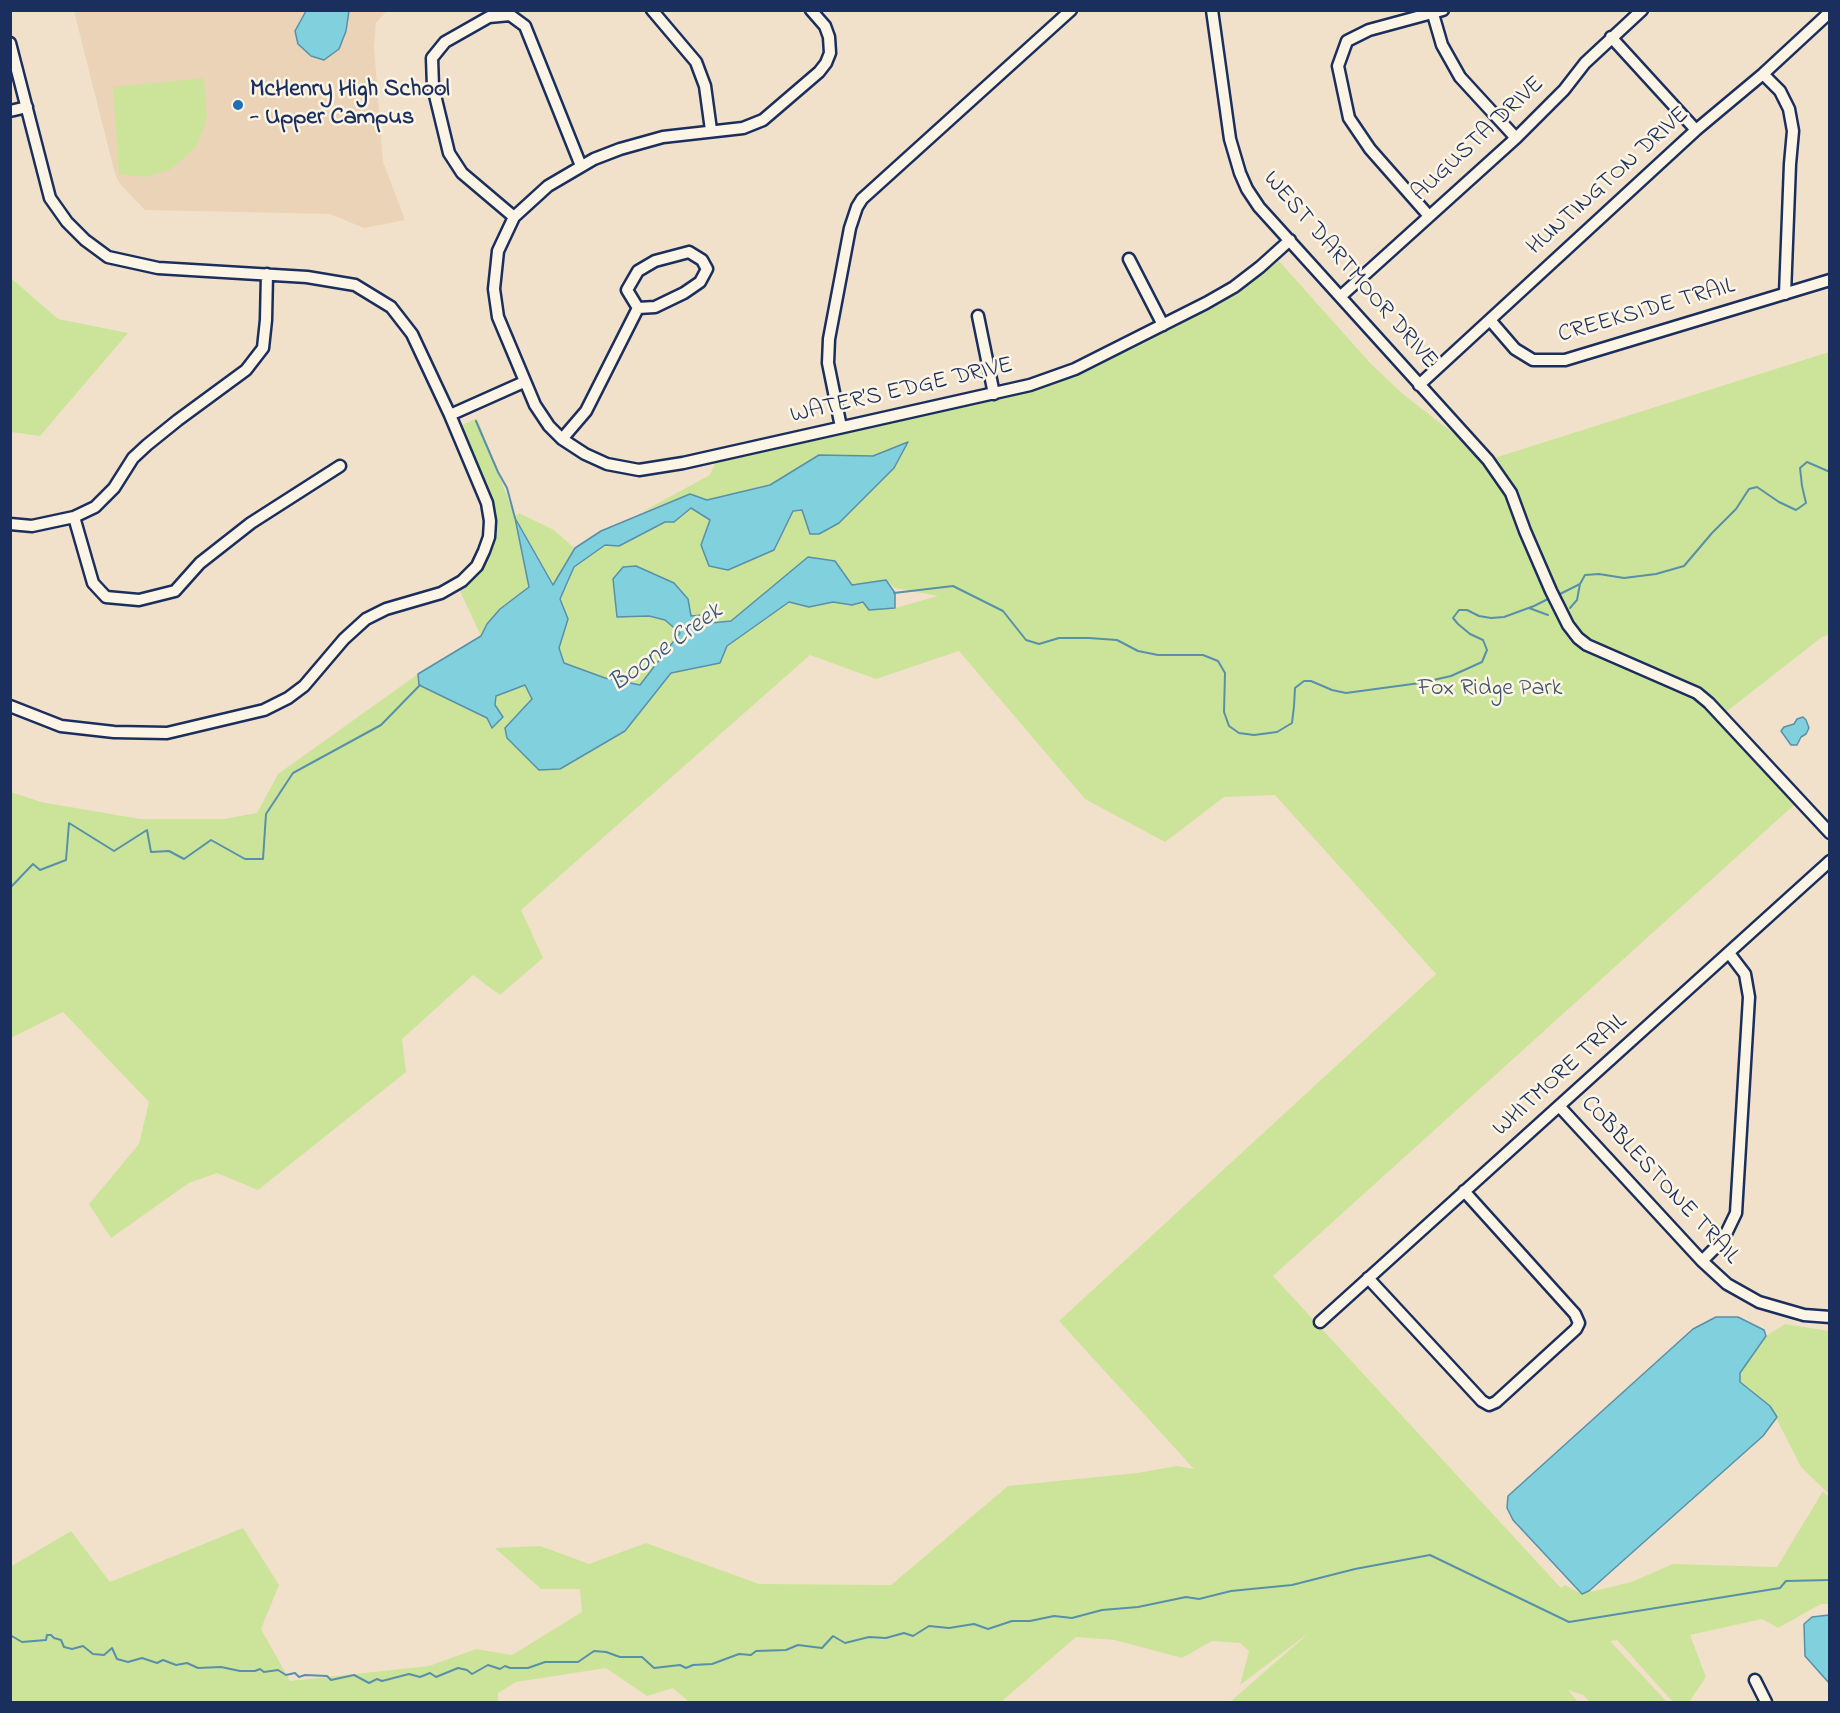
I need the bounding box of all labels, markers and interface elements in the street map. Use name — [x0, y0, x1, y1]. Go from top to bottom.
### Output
street label: AUGUSTA DRIVE — [1407, 71, 1551, 209]
place label: McHenry High School - Upper Campus — [250, 77, 450, 133]
marker: McHenry High School - Upper Campus — [231, 98, 245, 112]
street label: HUNTINGTON DRIVE — [1522, 102, 1696, 262]
street label: WEST DARTMOOR DRIVE — [1255, 166, 1443, 376]
street label: CREEKSIDE TRAIL — [1555, 273, 1739, 351]
street label: WATER’S EDGE DRIVE — [788, 352, 1016, 432]
water label: Boone Creek — [604, 597, 730, 701]
park label: Fox Ridge Park — [1418, 676, 1562, 704]
street label: WHITMORE TRAIL — [1488, 1008, 1634, 1144]
street label: COBBLESTONE TRAIL — [1573, 1091, 1745, 1271]

